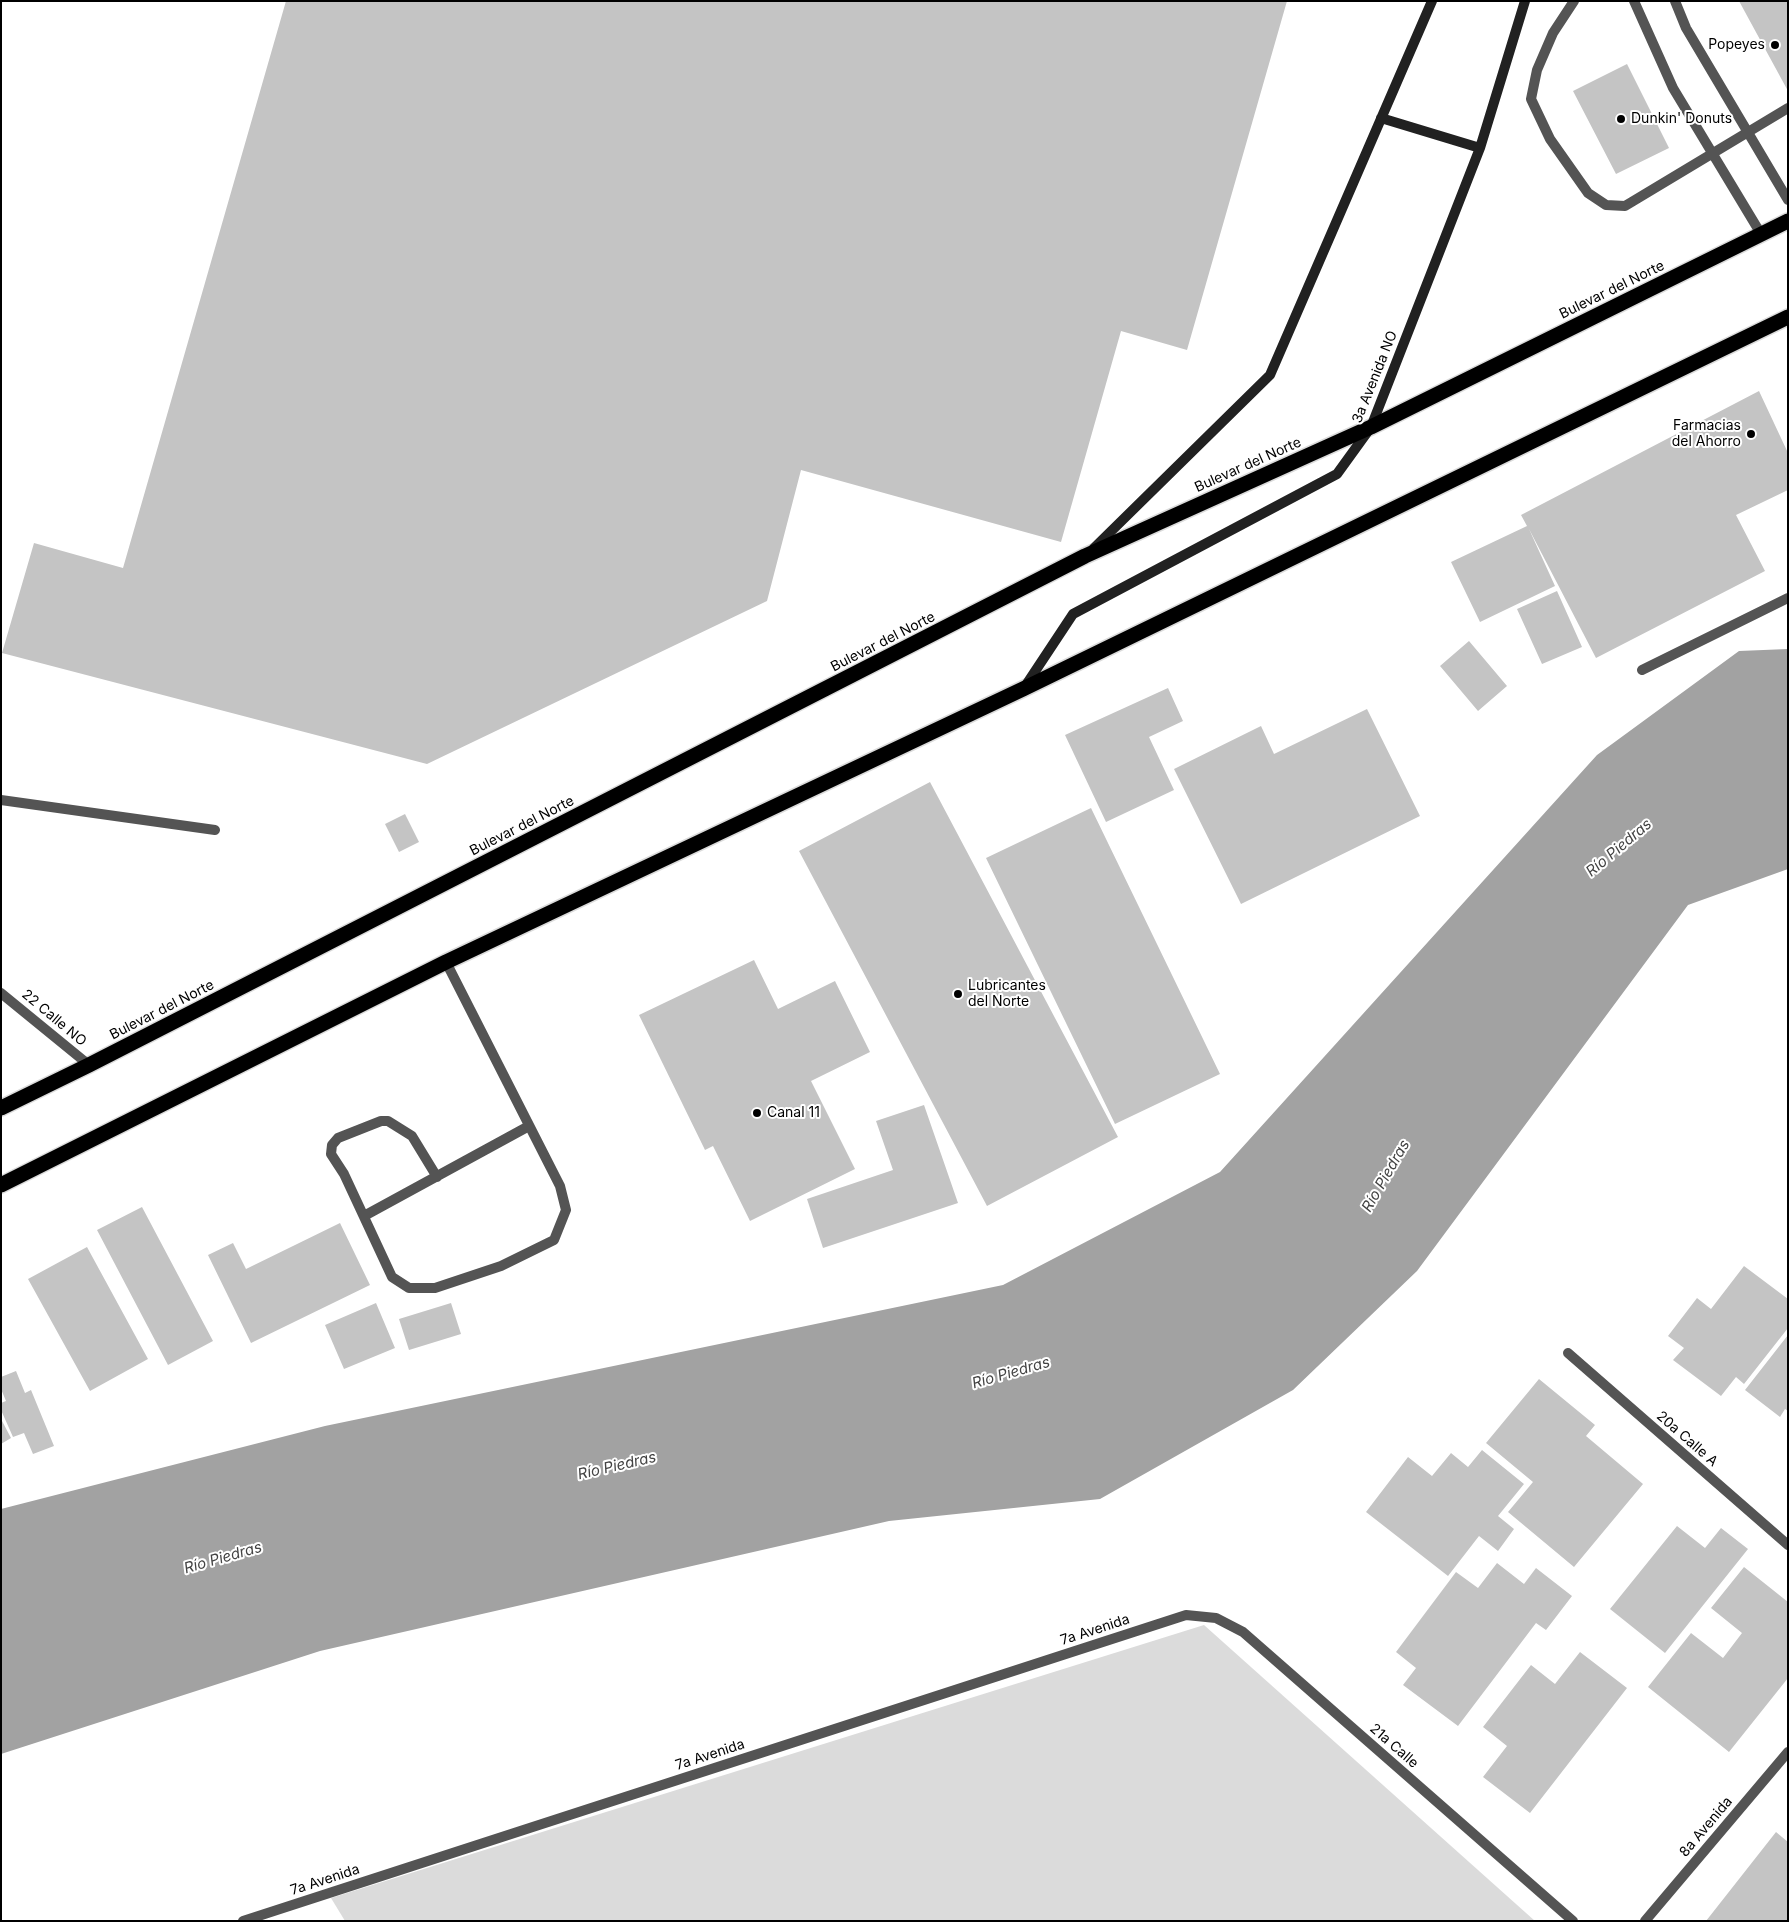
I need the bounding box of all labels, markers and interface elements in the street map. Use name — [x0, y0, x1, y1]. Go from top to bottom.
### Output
place label: Popeyes — [1708, 37, 1765, 53]
marker: Popeyes — [1769, 39, 1781, 51]
place label: Dunkin' Donuts — [1631, 111, 1732, 127]
marker: Dunkin' Donuts — [1615, 113, 1627, 125]
street label: Bulevar del Norte — [1557, 257, 1667, 323]
street label: 3a Avenida NO — [1349, 328, 1401, 426]
place label: Farmacias del Ahorro — [1672, 418, 1741, 451]
marker: Farmacias del Ahorro — [1745, 428, 1757, 440]
street label: Bulevar del Norte — [1192, 434, 1304, 496]
street label: Bulevar del Norte — [828, 608, 938, 676]
street label: Bulevar del Norte — [467, 792, 577, 860]
water label: Río Piedras — [1583, 815, 1655, 881]
street label: Bulevar del Norte — [107, 976, 217, 1044]
place label: Lubricantes del Norte — [968, 978, 1046, 1010]
street label: 22 Calle NO — [18, 986, 90, 1050]
marker: Lubricantes del Norte — [952, 988, 964, 1000]
place label: Canal 11 — [767, 1105, 820, 1121]
marker: Canal 11 — [751, 1107, 763, 1119]
water label: Río Piedras — [1358, 1137, 1414, 1215]
water label: Río Piedras — [970, 1353, 1052, 1393]
street label: 20a Calle A — [1653, 1408, 1721, 1470]
water label: Río Piedras — [576, 1448, 658, 1484]
water label: Río Piedras — [182, 1538, 264, 1578]
street label: 7a Avenida — [1058, 1611, 1132, 1649]
street label: 21a Calle — [1366, 1720, 1422, 1772]
street label: 7a Avenida — [673, 1736, 747, 1774]
street label: 8a Avenida — [1676, 1794, 1736, 1860]
street label: 7a Avenida — [288, 1861, 362, 1899]

